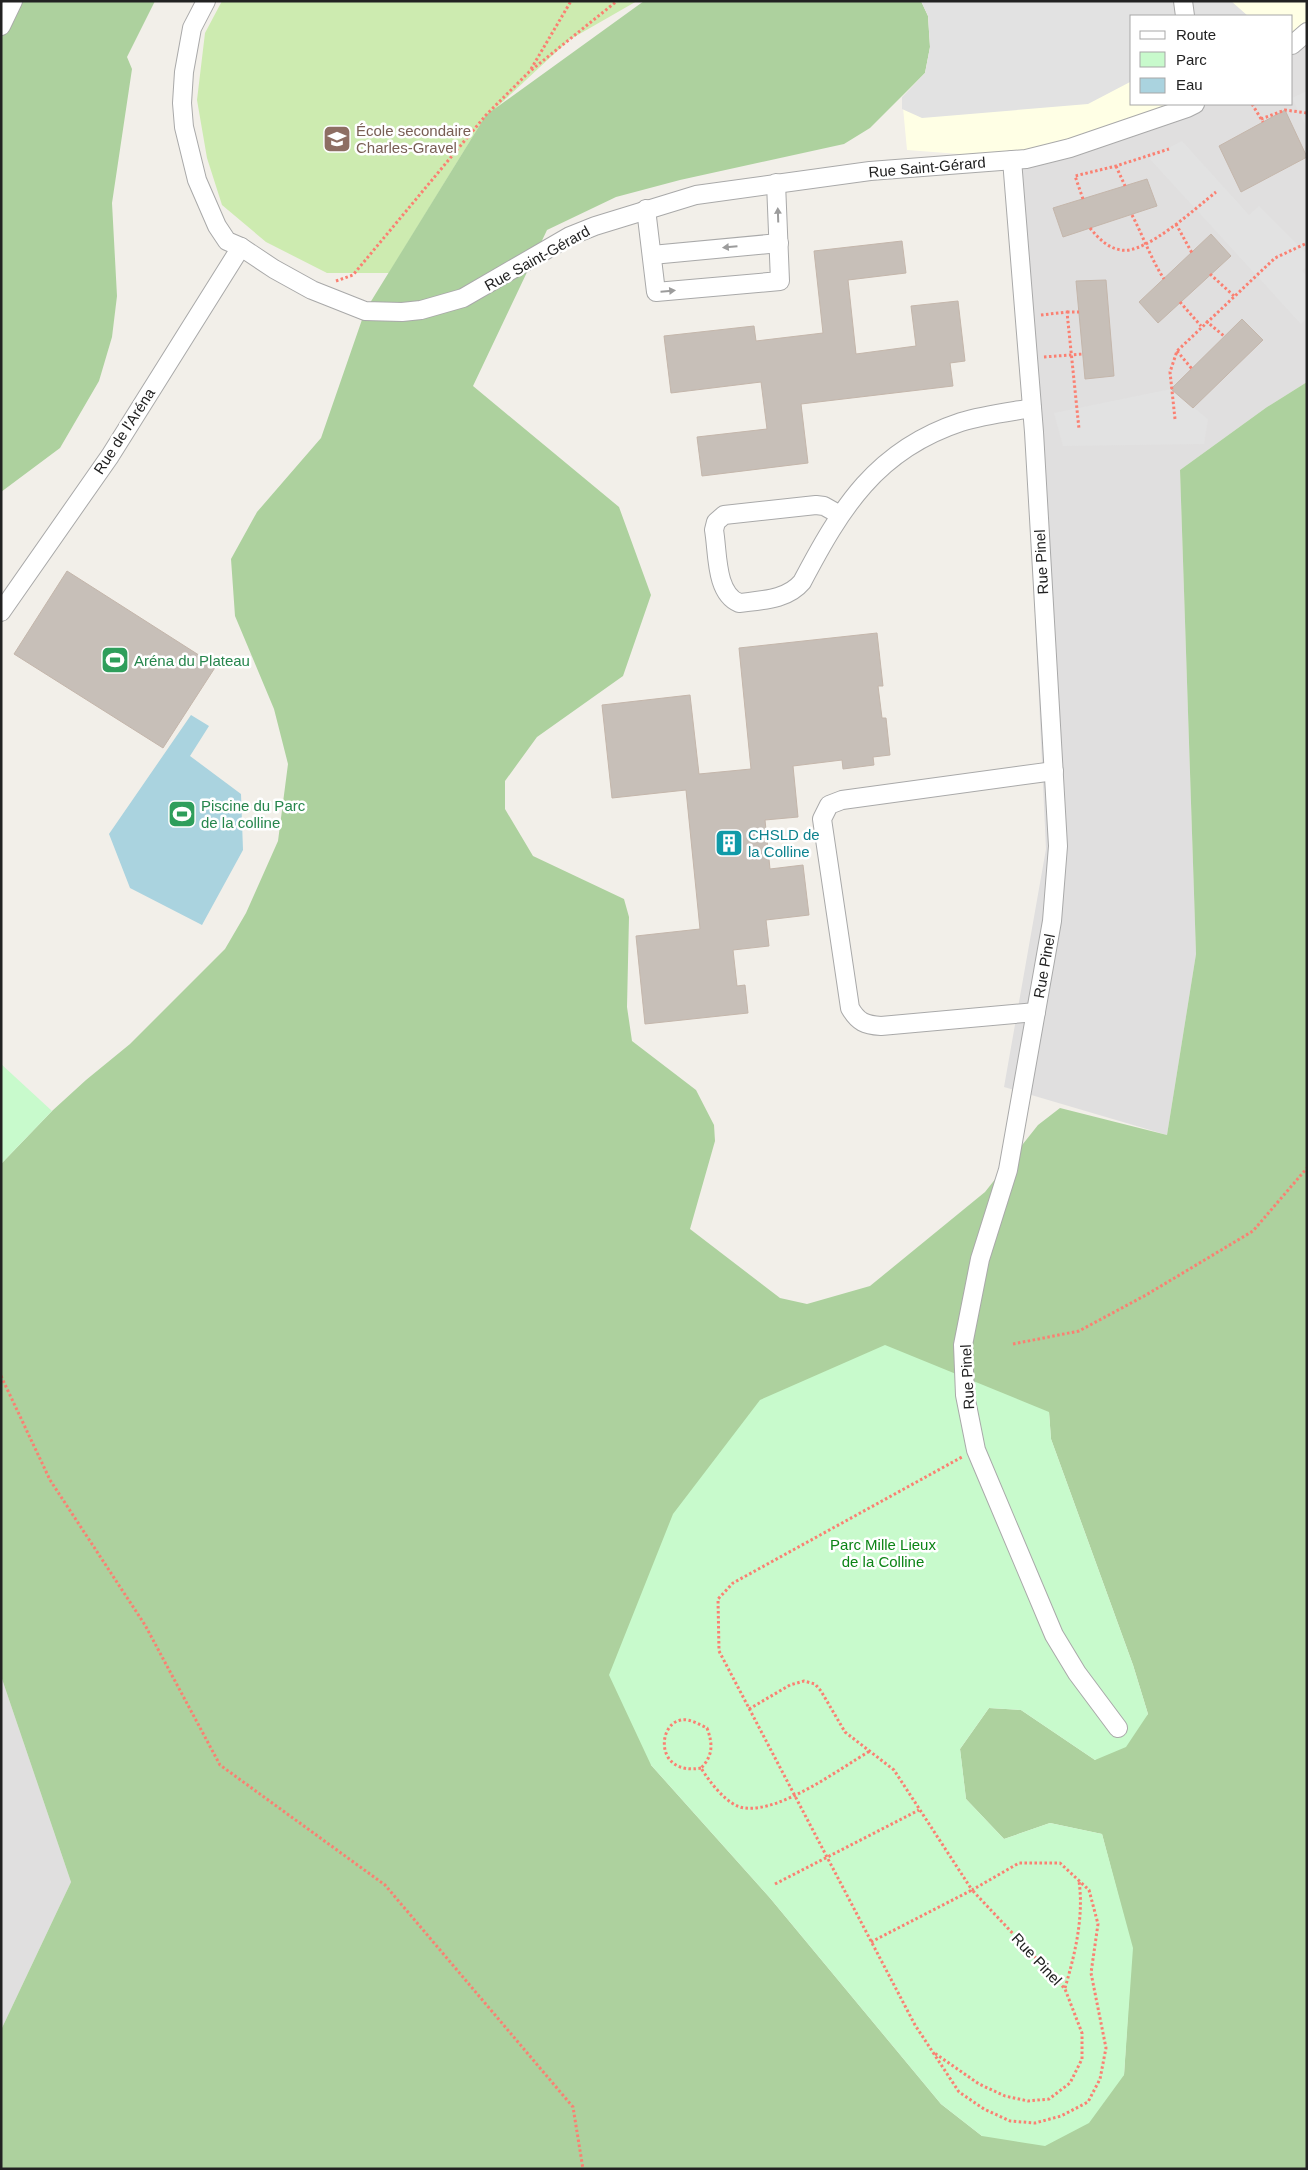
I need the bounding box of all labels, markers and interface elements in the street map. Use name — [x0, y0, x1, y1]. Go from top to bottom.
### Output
legend — [1130, 15, 1293, 105]
text: Route — [1176, 26, 1216, 43]
text: Parc — [1176, 51, 1207, 68]
text: Eau — [1176, 76, 1203, 93]
place label: École secondaire Charles-Gravel — [356, 122, 471, 156]
school or university icon: École secondaire Charles-Gravel — [322, 124, 352, 154]
street label: Rue Saint-Gérard — [868, 153, 986, 181]
one-way arrow — [773, 206, 781, 222]
street label: Rue Saint-Gérard — [481, 222, 593, 294]
one-way arrow — [722, 243, 738, 251]
one-way arrow — [660, 286, 676, 294]
street label: Rue de l'Aréna — [90, 384, 158, 477]
street label: Rue Pinel — [1031, 529, 1051, 595]
sports icon: Aréna du Plateau — [100, 645, 130, 675]
place label: Aréna du Plateau — [134, 652, 250, 669]
place label: Piscine du Parc de la colline — [201, 797, 306, 831]
sports icon: Piscine du Parc de la colline — [167, 799, 197, 829]
place label: CHSLD de la Colline — [748, 826, 820, 860]
building icon: CHSLD de la Colline — [714, 828, 744, 858]
street label: Rue Pinel — [1030, 932, 1058, 1000]
street label: Rue Pinel — [957, 1344, 977, 1410]
park label: Parc Mille Lieux de la Colline — [830, 1536, 936, 1570]
street label: Rue Pinel — [1009, 1929, 1065, 1989]

